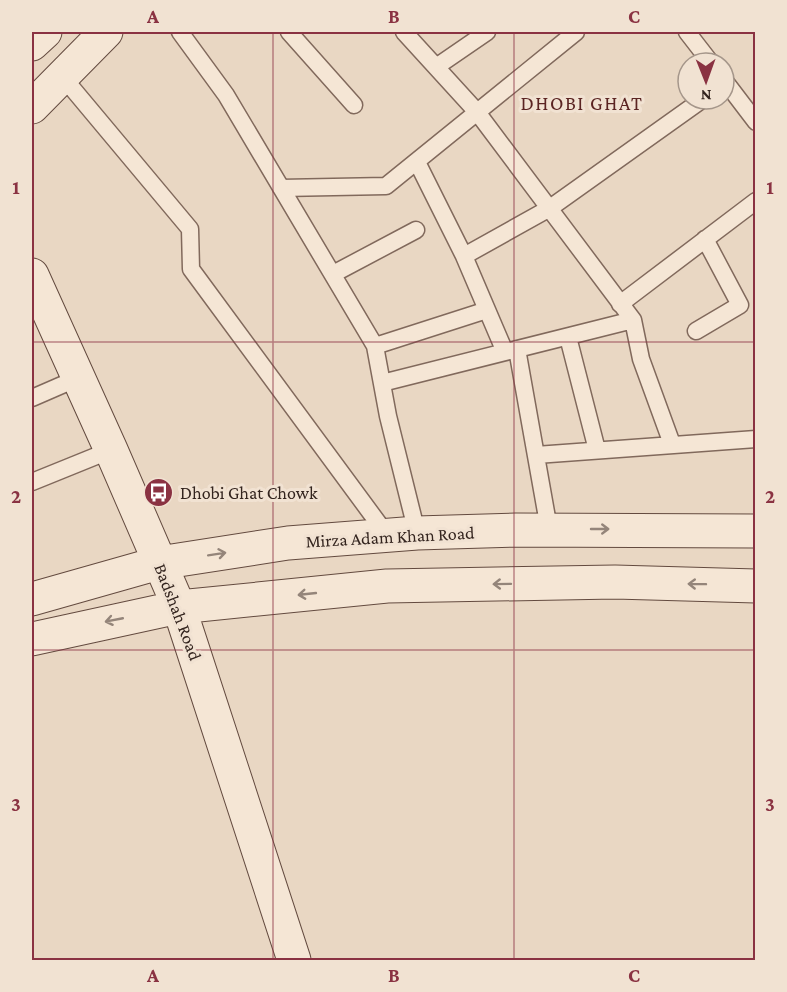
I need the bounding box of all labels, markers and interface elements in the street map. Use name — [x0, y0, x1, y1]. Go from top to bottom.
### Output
text: A — [146, 5, 160, 27]
text: B — [388, 5, 400, 27]
text: C — [628, 5, 640, 27]
north arrow — [676, 51, 736, 111]
text: N — [701, 87, 712, 104]
district label: DHOBI GHAT — [521, 92, 643, 114]
text: 1 — [12, 176, 20, 198]
text: 1 — [766, 176, 774, 198]
bus stop icon: Dhobi Ghat Chowk — [143, 477, 175, 509]
place label: Dhobi Ghat Chowk — [180, 483, 318, 503]
text: 2 — [11, 485, 21, 507]
text: 2 — [765, 485, 775, 507]
street label: Mirza Adam Khan Road — [305, 523, 475, 551]
one-way arrow — [589, 523, 609, 535]
one-way arrow — [207, 548, 227, 559]
street label: Badshah Road — [150, 561, 206, 664]
one-way arrow — [493, 578, 513, 590]
one-way arrow — [688, 578, 708, 590]
one-way arrow — [298, 589, 318, 600]
one-way arrow — [105, 615, 125, 626]
text: 3 — [11, 793, 21, 815]
text: 3 — [765, 793, 775, 815]
text: A — [146, 964, 160, 986]
text: B — [388, 964, 400, 986]
text: C — [628, 964, 640, 986]

